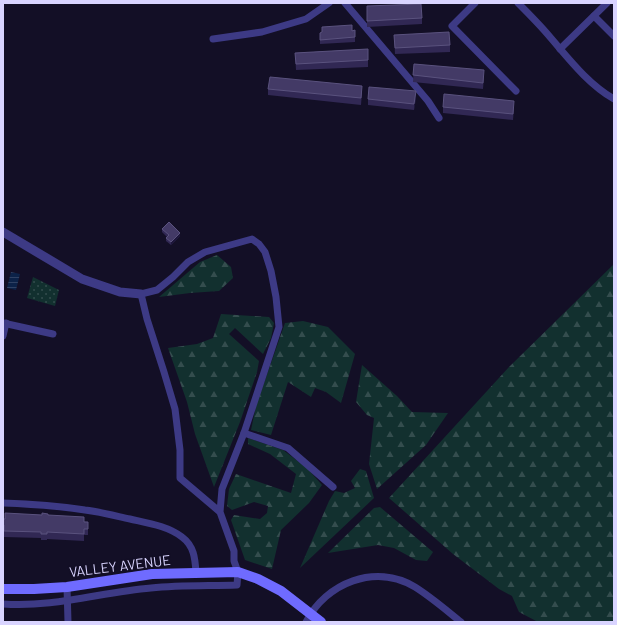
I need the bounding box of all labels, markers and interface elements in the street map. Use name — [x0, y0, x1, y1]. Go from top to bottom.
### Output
street label: VALLEY AVENUE — [68, 551, 172, 580]

